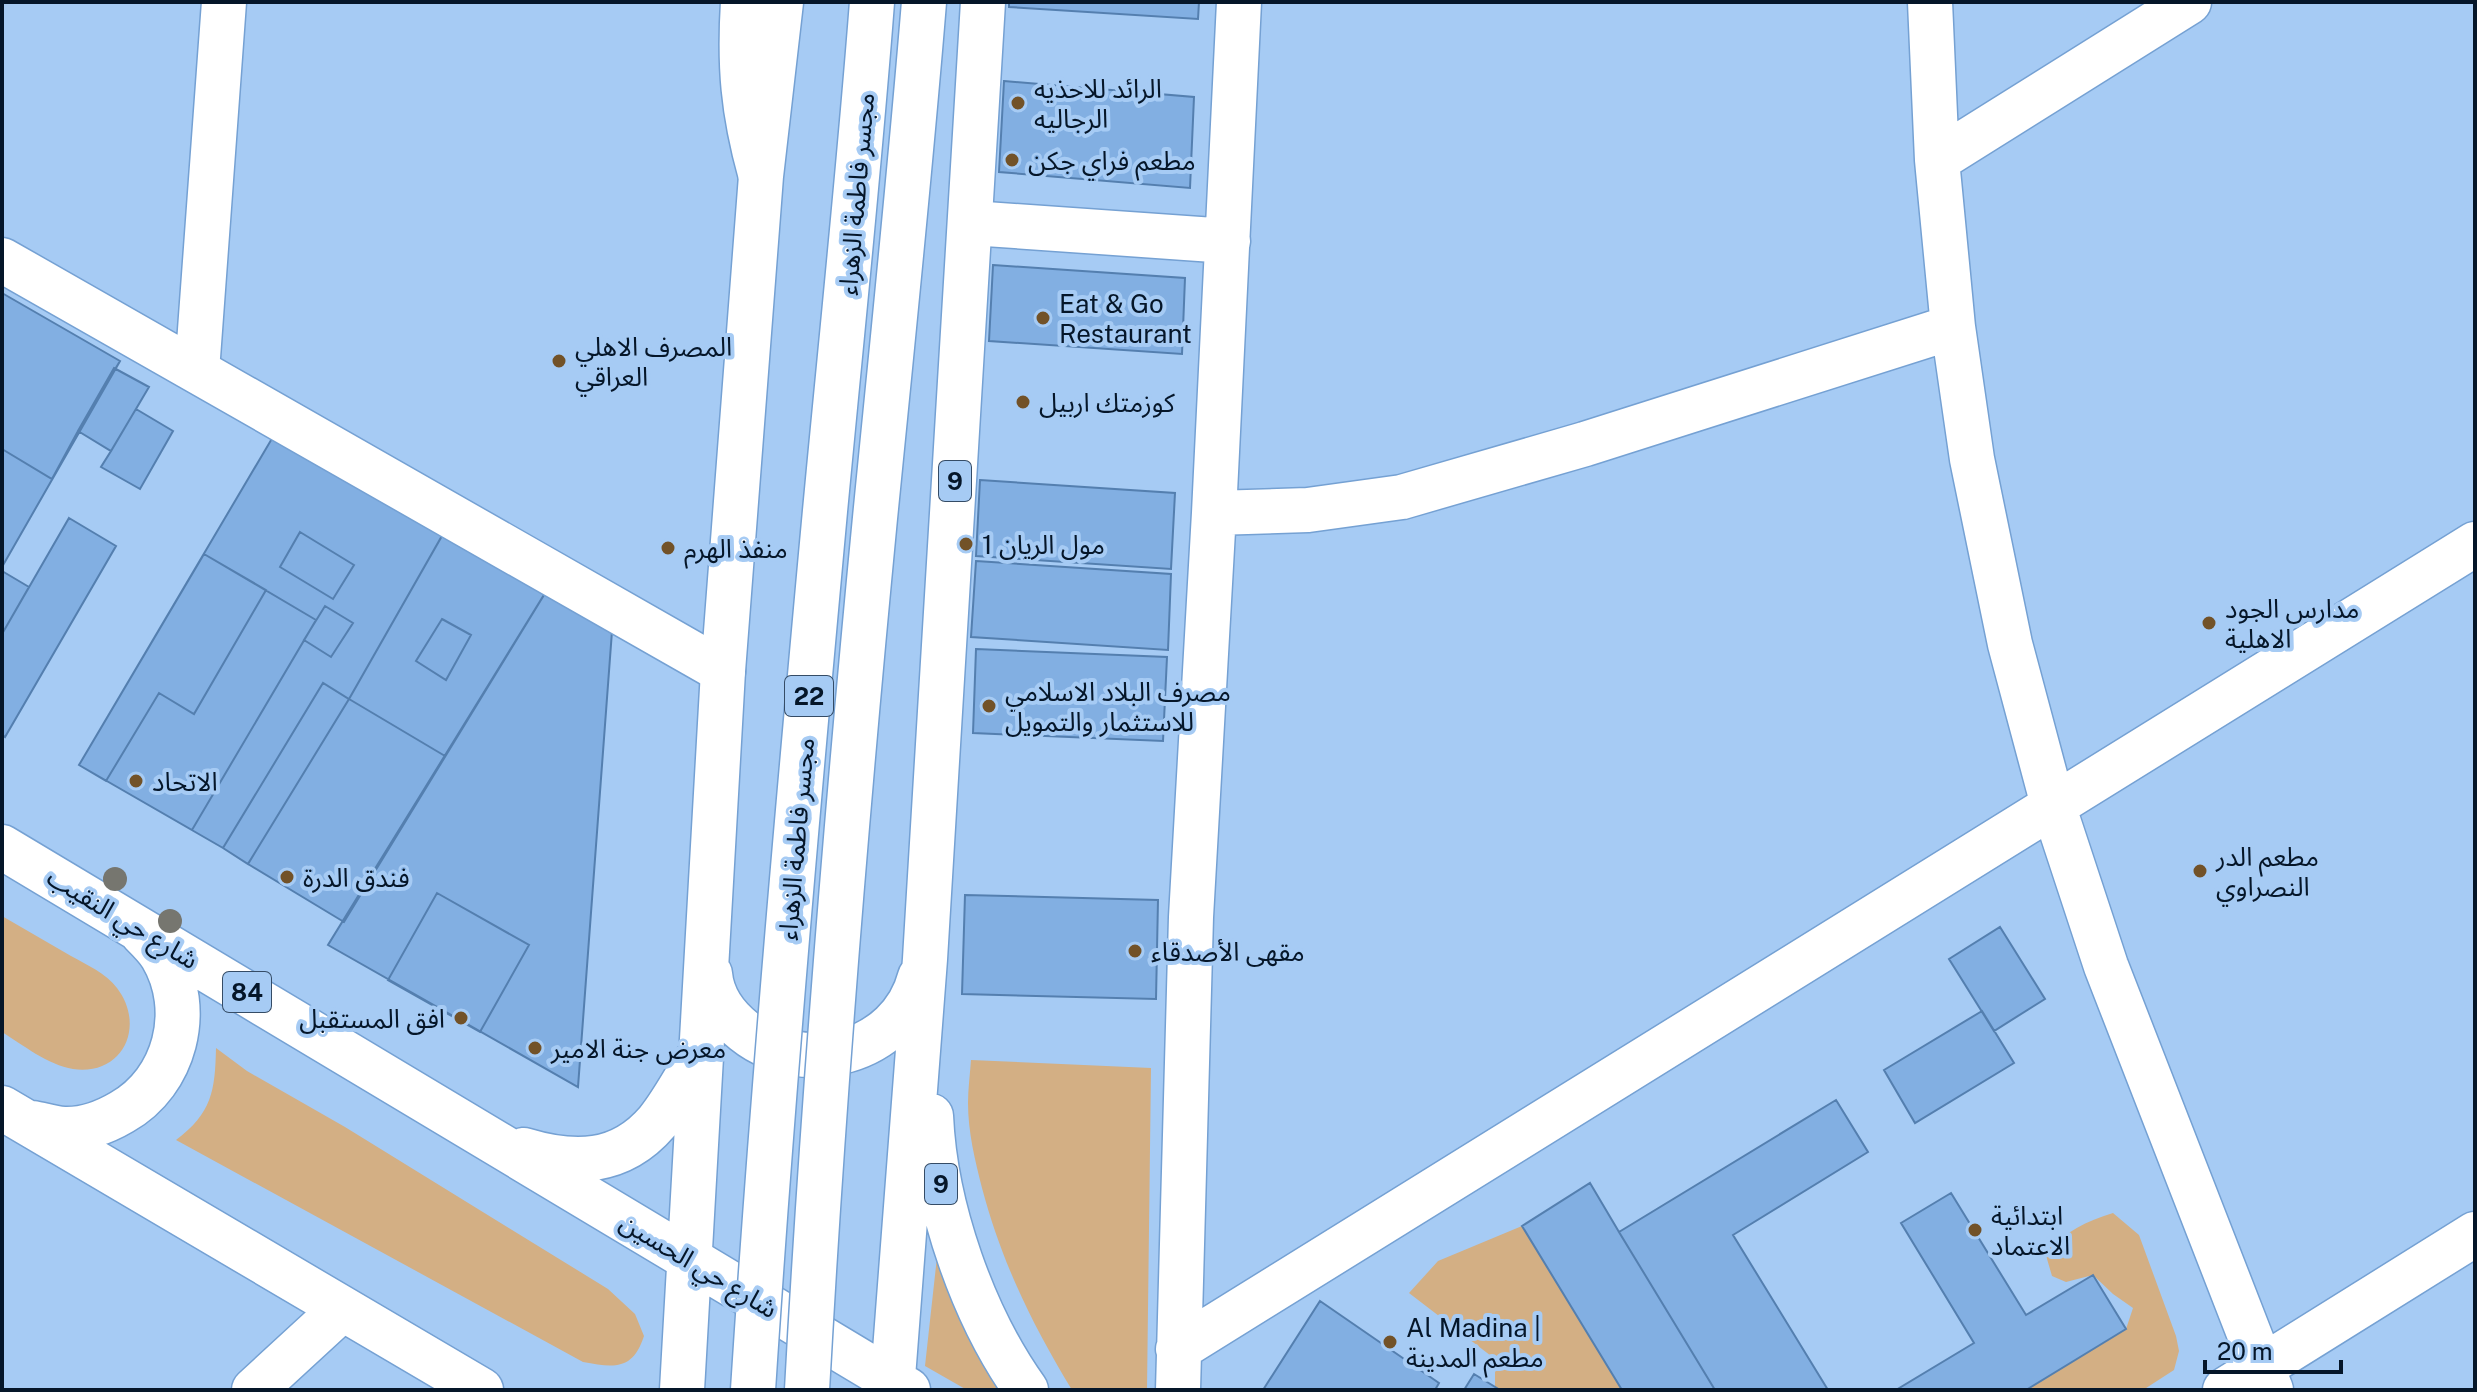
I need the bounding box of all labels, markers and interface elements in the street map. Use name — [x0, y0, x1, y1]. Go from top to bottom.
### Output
place label: الرائد للاحذيه الرجاليه — [1034, 73, 1162, 134]
street label: مجسر فاطمة الزهراء — [832, 91, 880, 297]
marker: الرائد للاحذيه الرجاليه — [1009, 94, 1027, 112]
place label: مطعم فراي جكن — [1028, 145, 1196, 181]
marker: مطعم فراي جكن — [1003, 151, 1021, 169]
place label: Eat & Go Restaurant — [1059, 288, 1192, 349]
marker: Eat & Go Restaurant — [1034, 309, 1052, 327]
place label: المصرف الاهلي العراقي — [575, 331, 732, 397]
marker: المصرف الاهلي العراقي — [550, 352, 568, 370]
place label: كوزمتك اربيل — [1039, 387, 1175, 418]
marker: كوزمتك اربيل — [1014, 393, 1032, 411]
road number: 9 — [939, 461, 971, 501]
place label: مول الريان 1 — [982, 529, 1105, 560]
place label: منفذ الهرم — [684, 533, 788, 569]
marker: مول الريان 1 — [957, 535, 975, 553]
marker: منفذ الهرم — [659, 539, 677, 557]
place label: مدارس الجود الاهلية — [2225, 593, 2359, 654]
marker: مدارس الجود الاهلية — [2200, 614, 2218, 632]
road number: 22 — [785, 676, 833, 716]
place label: مصرف البلاد الاسلامي للاستثمار والتمويل — [1005, 676, 1231, 737]
marker: مصرف البلاد الاسلامي للاستثمار والتمويل — [980, 697, 998, 715]
street label: مجسر فاطمة الزهراء — [772, 736, 820, 942]
place label: الاتحاد — [152, 766, 218, 797]
marker: الاتحاد — [127, 772, 145, 790]
place label: مطعم الدر النصراوي — [2215, 841, 2319, 907]
street label: شارع حي النقيب — [39, 861, 204, 980]
place label: فندق الدرة — [303, 862, 410, 893]
marker: مطعم الدر النصراوي — [2191, 862, 2209, 880]
marker: فندق الدرة — [278, 868, 296, 886]
place label: مقهى الأصدقاء — [1151, 936, 1305, 967]
marker: مقهى الأصدقاء — [1126, 942, 1144, 960]
road number: 84 — [223, 972, 271, 1012]
place label: افق المستقبل — [299, 1003, 445, 1035]
marker: افق المستقبل — [452, 1009, 470, 1027]
place label: معرض جنة الامير — [550, 1033, 726, 1065]
marker: معرض جنة الامير — [526, 1039, 544, 1057]
road number: 9 — [925, 1164, 957, 1204]
place label: ابتدائية الاعتماد — [1991, 1200, 2070, 1261]
street label: شارع حي الحسين — [612, 1206, 783, 1328]
marker: ابتدائية الاعتماد — [1966, 1221, 1984, 1239]
place label: Al Madina | مطعم المدينة — [1406, 1312, 1544, 1378]
scale bar — [2205, 1324, 2341, 1374]
marker: Al Madina | مطعم المدينة — [1381, 1333, 1399, 1351]
text: 20 m — [2217, 1337, 2273, 1365]

